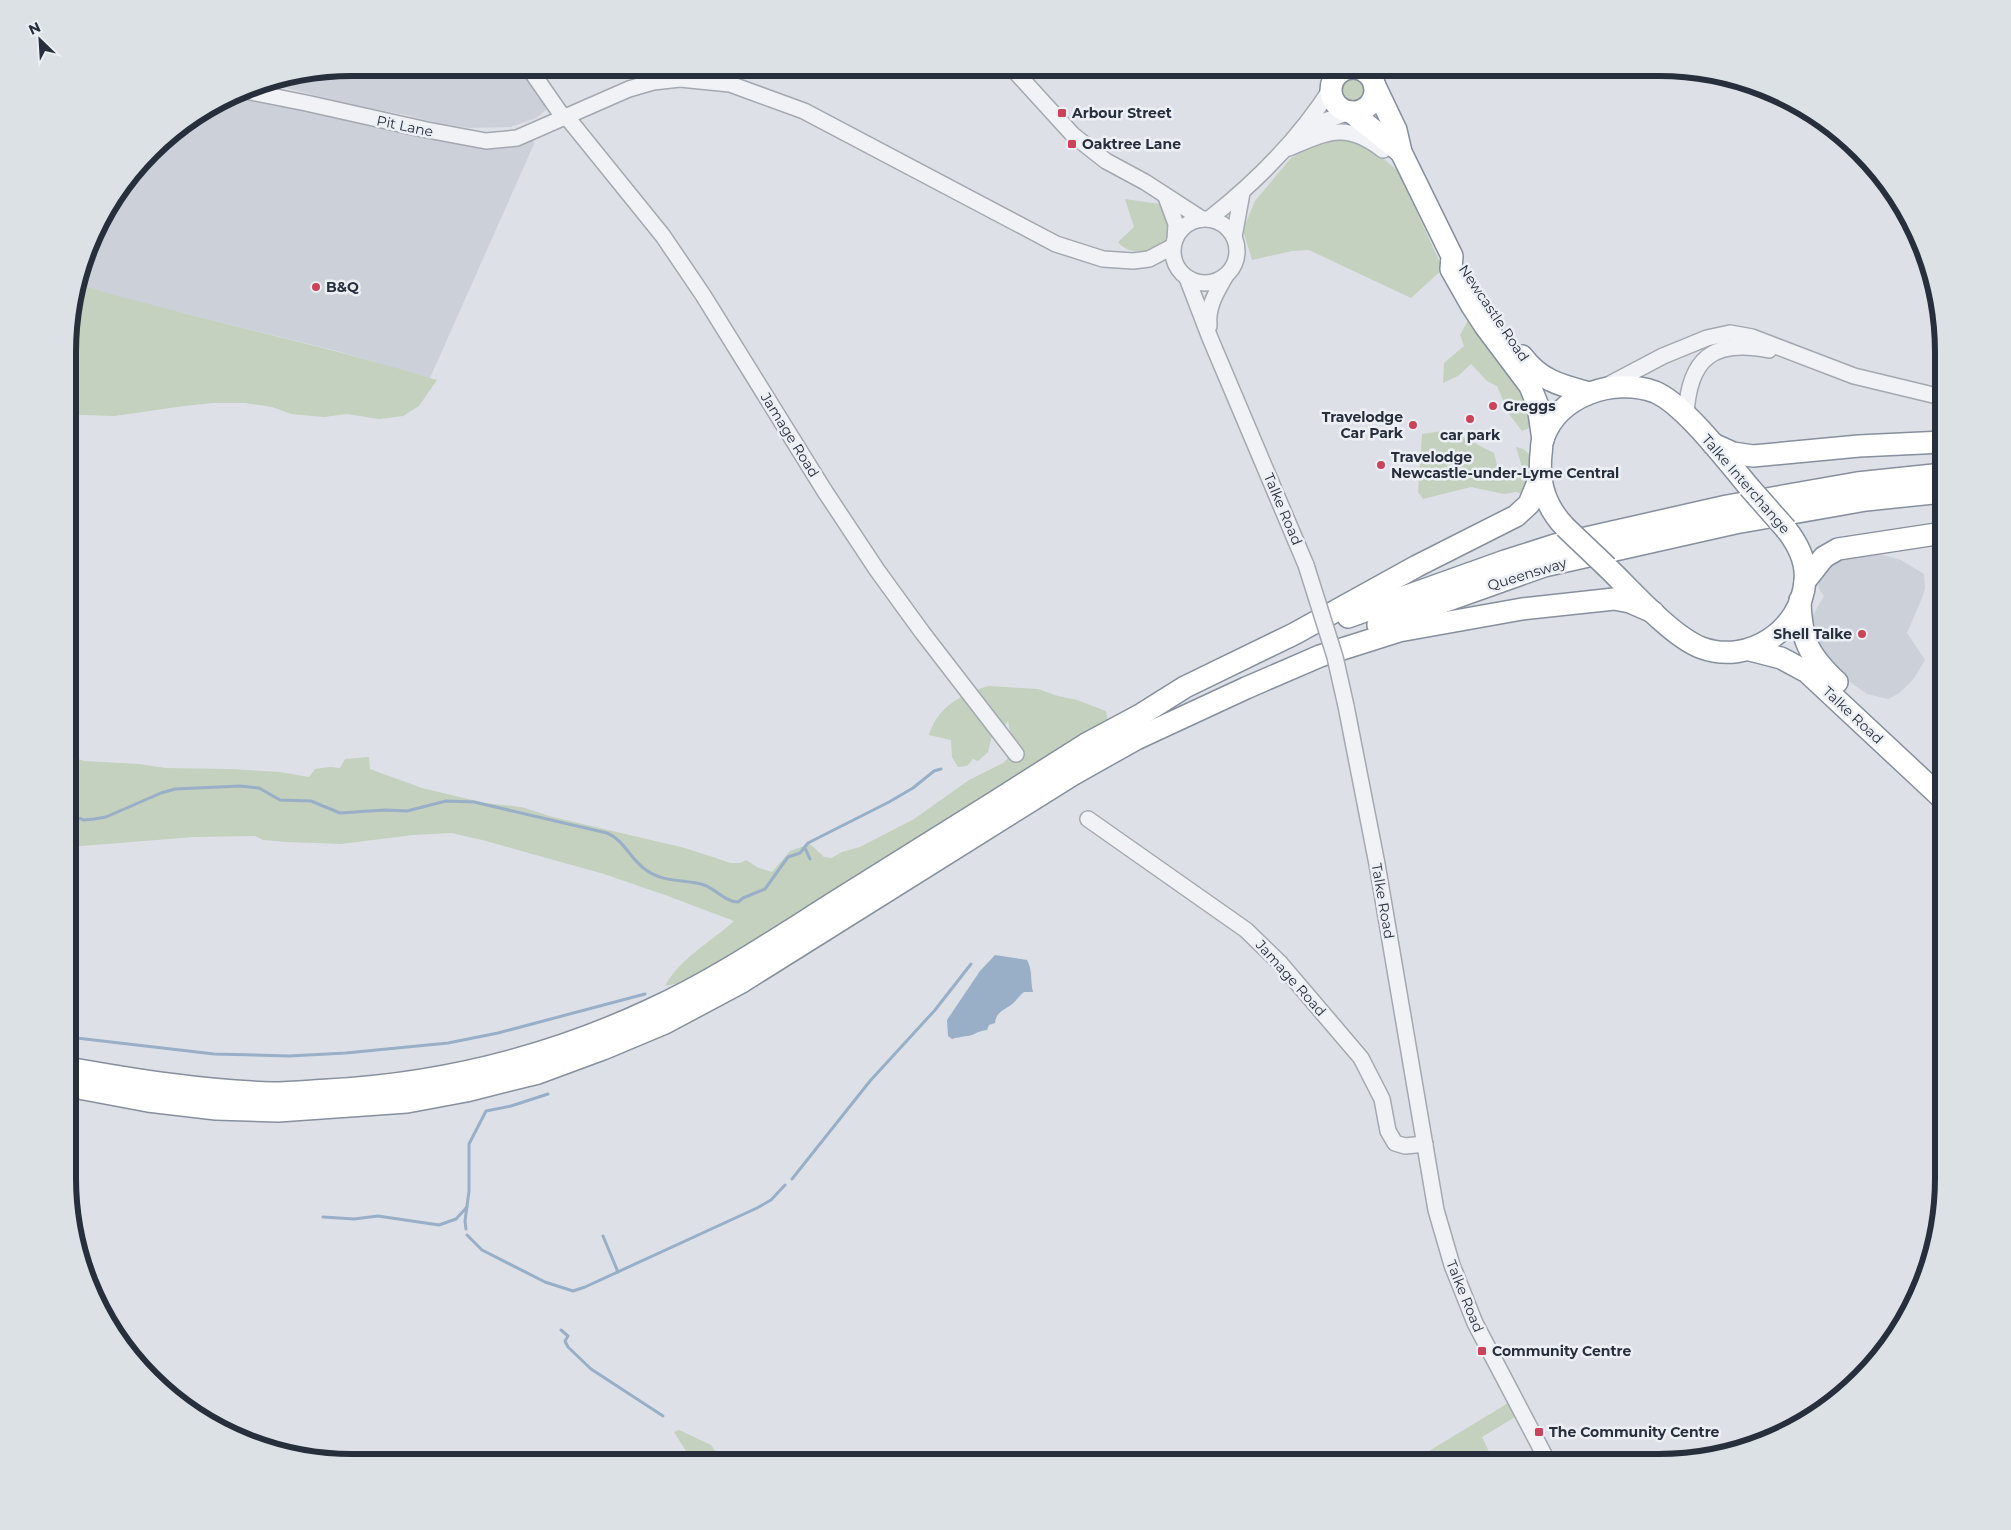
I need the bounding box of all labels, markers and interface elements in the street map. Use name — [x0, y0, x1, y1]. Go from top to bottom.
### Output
north arrow — [15, 15, 65, 65]
text: N — [26, 18, 43, 39]
place label: Arbour Street — [1071, 104, 1172, 122]
marker: Arbour Street — [1056, 107, 1068, 119]
street label: Pit Lane — [375, 111, 435, 141]
place label: Oaktree Lane — [1082, 135, 1181, 153]
marker: Oaktree Lane — [1066, 138, 1078, 150]
street label: Newcastle Road — [1455, 261, 1533, 365]
place label: B&Q — [326, 278, 359, 296]
marker: B&Q — [310, 281, 322, 293]
street label: Jamage Road — [756, 388, 823, 481]
place label: Greggs — [1503, 397, 1556, 415]
marker: Greggs — [1487, 400, 1499, 412]
place label: Travelodge Car Park — [1322, 408, 1404, 442]
marker: car park — [1464, 413, 1476, 425]
marker: Travelodge Car Park — [1407, 419, 1419, 431]
place label: car park — [1440, 426, 1501, 444]
street label: Talke Interchange — [1698, 431, 1794, 537]
place label: Travelodge Newcastle-under-Lyme Central — [1391, 448, 1619, 482]
marker: Travelodge Newcastle-under-Lyme Central — [1375, 459, 1387, 471]
street label: Talke Road — [1260, 470, 1306, 548]
street label: Queensway — [1485, 553, 1569, 595]
place label: Shell Talke — [1773, 625, 1852, 643]
marker: Shell Talke — [1856, 628, 1868, 640]
street label: Talke Road — [1819, 682, 1887, 748]
street label: Talke Road — [1367, 862, 1399, 940]
street label: Jamage Road — [1251, 935, 1330, 1020]
street label: Talke Road — [1442, 1257, 1488, 1335]
place label: Community Centre — [1492, 1342, 1631, 1360]
marker: Community Centre — [1476, 1345, 1488, 1357]
place label: The Community Centre — [1549, 1423, 1720, 1441]
marker: The Community Centre — [1533, 1426, 1545, 1438]

